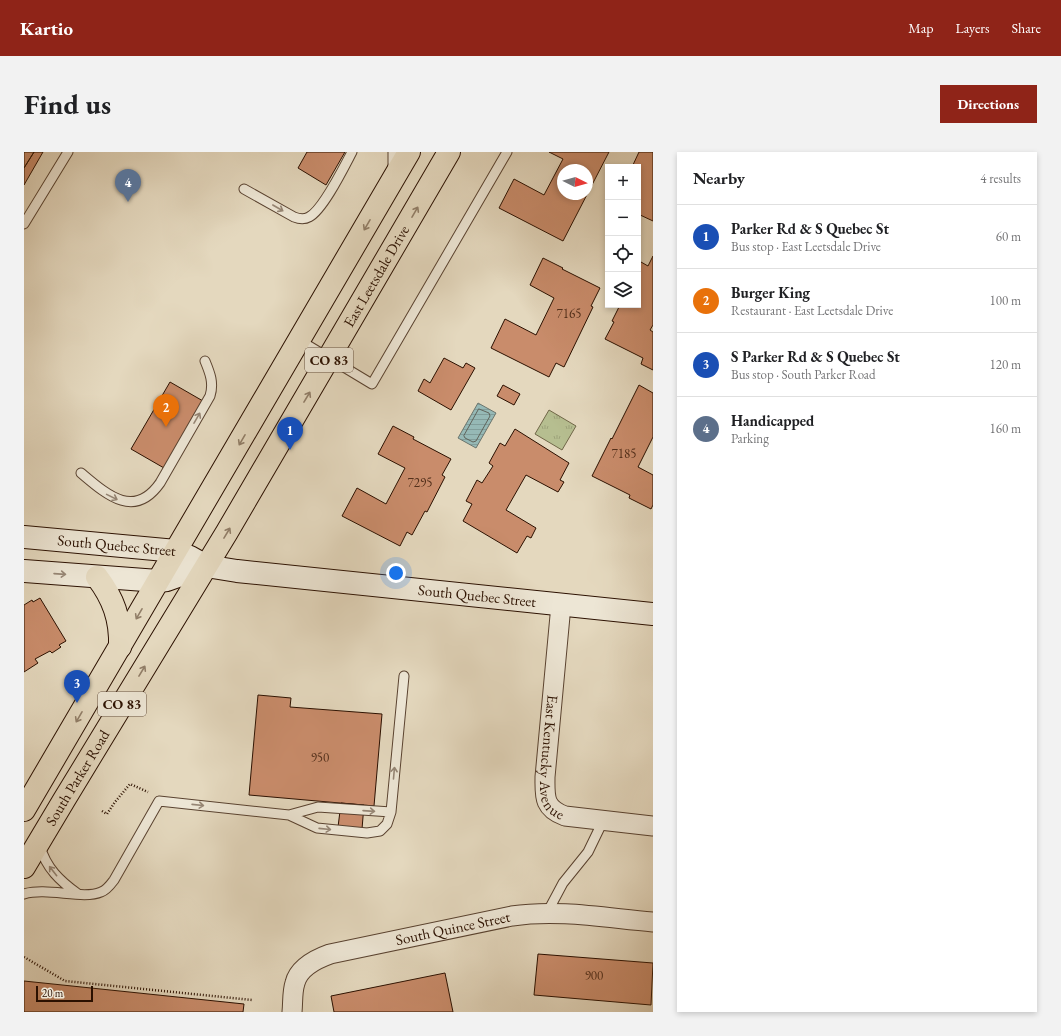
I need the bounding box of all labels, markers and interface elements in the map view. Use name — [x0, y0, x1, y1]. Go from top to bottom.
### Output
text: Kartio — [20, 16, 73, 41]
text: Map — [908, 19, 933, 37]
text: Layers — [955, 19, 990, 37]
text: Share — [1012, 19, 1041, 37]
button: Directions — [940, 85, 1037, 123]
text: Find us — [24, 86, 111, 122]
north arrow — [557, 164, 593, 200]
map controls — [605, 164, 641, 308]
button: + — [605, 164, 641, 200]
text: Nearby — [693, 167, 745, 189]
pin: 4 — [115, 169, 141, 202]
text: 4 results — [980, 170, 1021, 187]
button: − — [605, 200, 641, 236]
one-way arrow — [272, 205, 284, 213]
one-way arrow — [411, 206, 419, 218]
one-way arrow — [362, 219, 370, 231]
text: Parker Rd & S Quebec St — [731, 219, 889, 238]
street label: East Leetsdale Drive — [339, 221, 413, 330]
text: 1 — [703, 228, 709, 245]
text: 60 m — [996, 228, 1021, 245]
button: locate — [605, 236, 641, 272]
text: Bus stop · East Leetsdale Drive — [731, 238, 881, 255]
button: layers — [605, 272, 641, 308]
text: Burger King — [731, 283, 810, 302]
text: 2 — [703, 292, 709, 309]
text: 100 m — [990, 292, 1021, 309]
text: Restaurant · East Leetsdale Drive — [731, 302, 893, 319]
house number: 7165 — [557, 305, 581, 322]
text: S Parker Rd & S Quebec St — [731, 347, 900, 366]
road number: CO 83 — [305, 348, 353, 372]
text: 3 — [703, 356, 709, 373]
text: 120 m — [990, 356, 1021, 373]
text: Bus stop · South Parker Road — [731, 366, 876, 383]
one-way arrow — [303, 392, 311, 403]
pin: 2 — [153, 394, 179, 427]
text: Handicapped — [731, 411, 814, 430]
one-way arrow — [194, 412, 202, 424]
pin: 1 — [277, 417, 303, 450]
text: 4 — [703, 420, 709, 437]
text: 160 m — [990, 420, 1021, 437]
text: Parking — [731, 430, 769, 447]
one-way arrow — [237, 433, 245, 445]
house number: 7185 — [612, 445, 636, 462]
house number: 7295 — [408, 474, 432, 491]
one-way arrow — [106, 494, 118, 501]
one-way arrow — [223, 527, 231, 539]
street label: South Quebec Street — [57, 530, 177, 560]
your location — [386, 563, 406, 583]
one-way arrow — [53, 570, 66, 577]
street label: South Quebec Street — [417, 580, 537, 611]
one-way arrow — [135, 608, 143, 620]
one-way arrow — [139, 665, 147, 677]
pin: 3 — [64, 670, 90, 703]
road number: CO 83 — [98, 692, 146, 716]
street label: East Kentucky Avenue — [536, 694, 568, 824]
one-way arrow — [74, 711, 82, 723]
street label: South Parker Road — [41, 726, 114, 829]
house number: 950 — [311, 749, 329, 766]
one-way arrow — [391, 767, 398, 780]
one-way arrow — [191, 802, 204, 809]
one-way arrow — [362, 807, 375, 814]
one-way arrow — [318, 825, 331, 833]
one-way arrow — [48, 866, 57, 877]
street label: South Quince Street — [394, 907, 512, 949]
house number: 900 — [585, 967, 603, 984]
scale bar — [36, 984, 93, 1003]
text: 20 m — [42, 986, 63, 1000]

